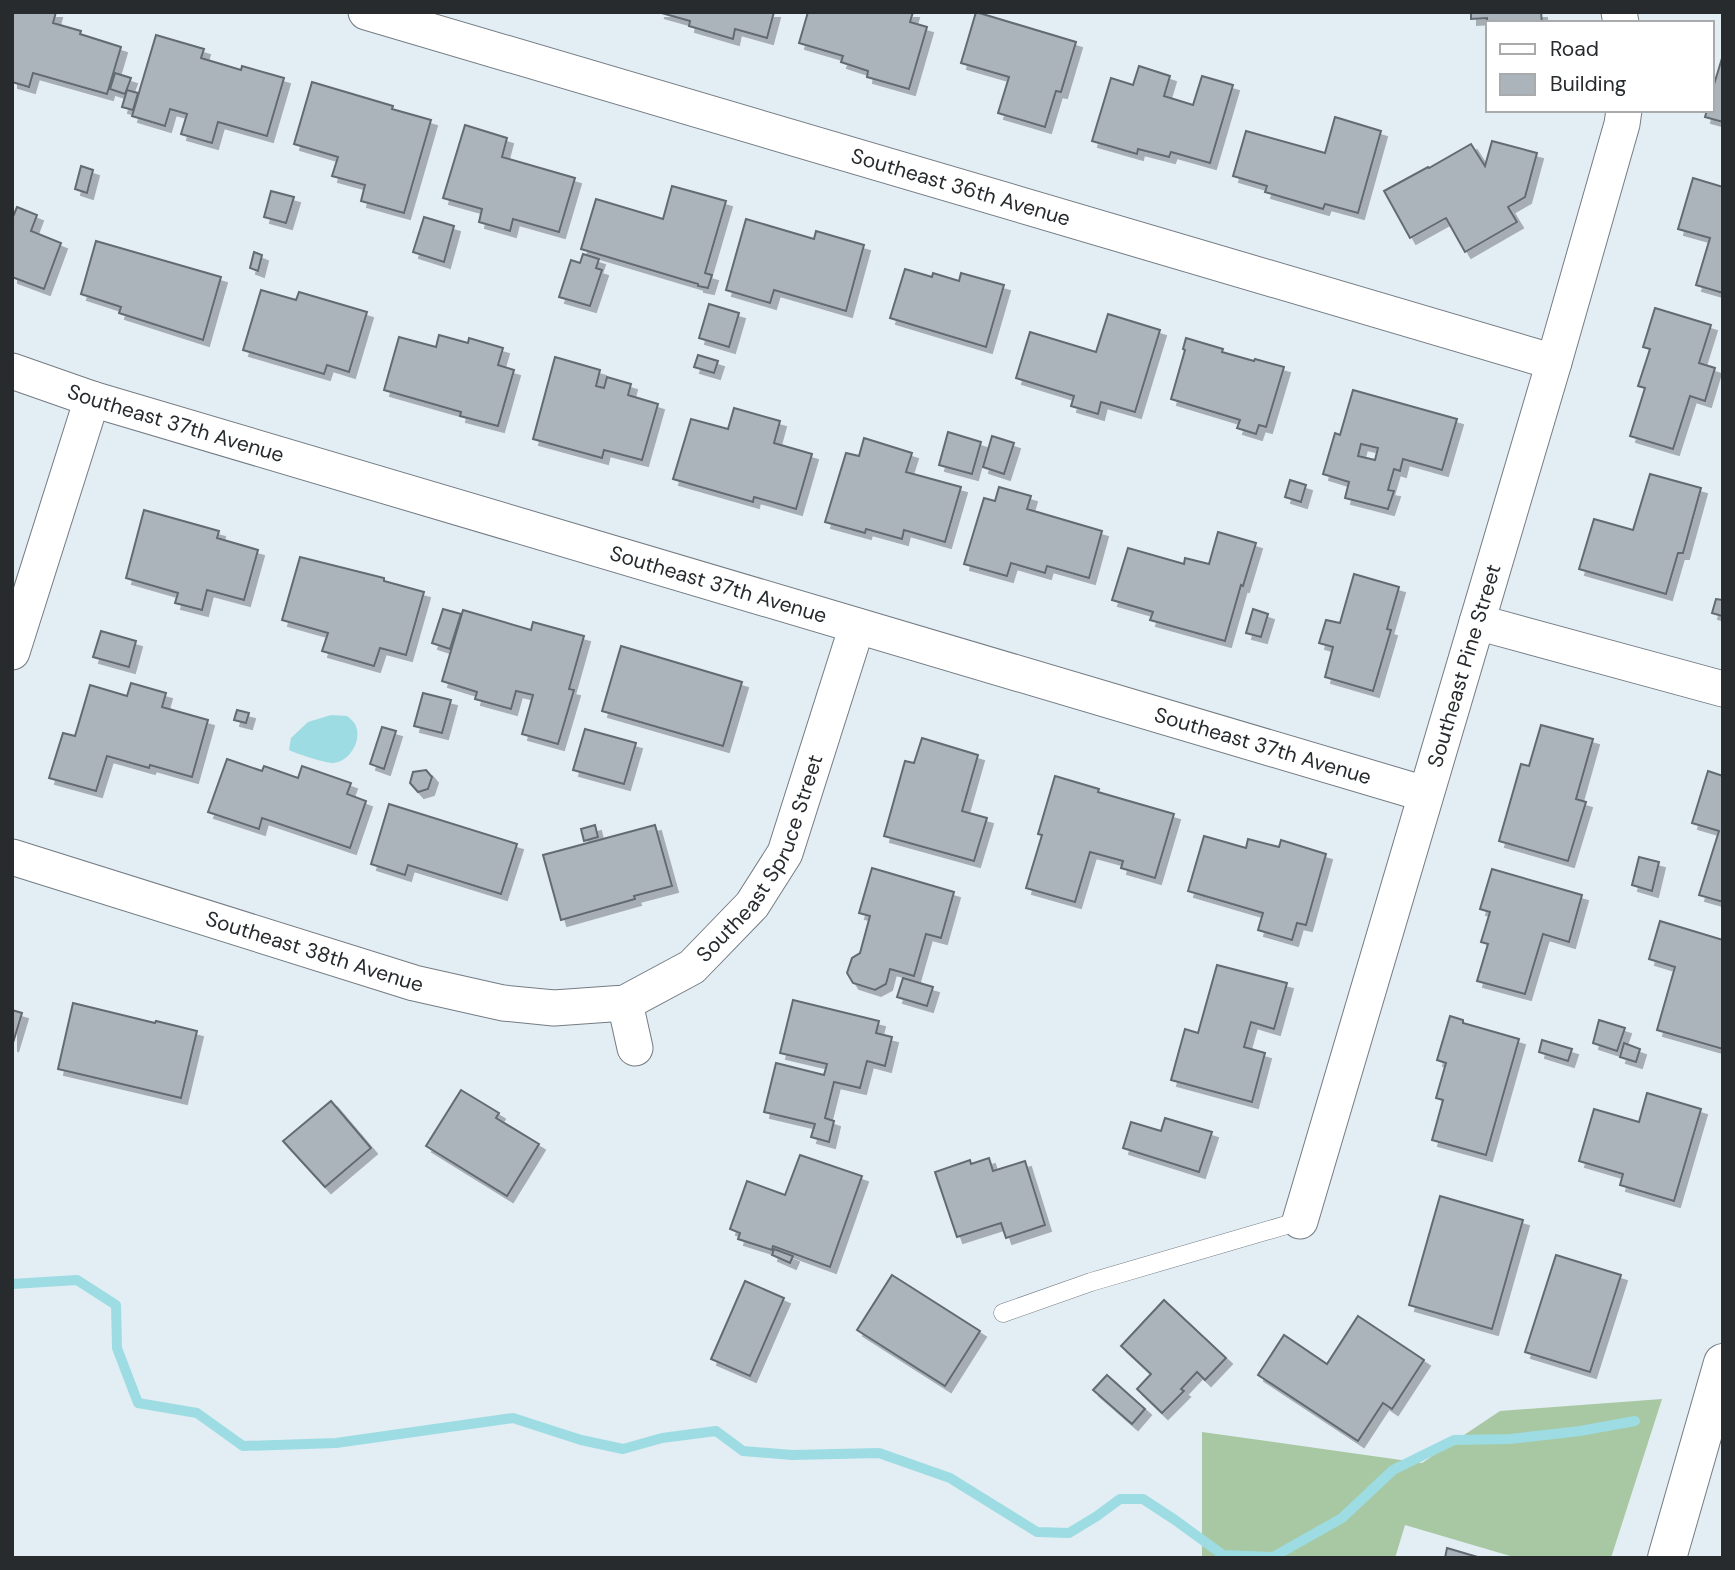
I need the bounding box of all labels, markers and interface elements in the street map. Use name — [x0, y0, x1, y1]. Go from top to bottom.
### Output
legend — [1486, 21, 1714, 112]
text: Road — [1550, 35, 1599, 63]
text: Building — [1550, 70, 1627, 98]
street label: Southeast 36th Avenue — [848, 142, 1074, 233]
street label: Southeast 37th Avenue — [64, 377, 287, 469]
street label: Southeast 37th Avenue — [607, 539, 830, 630]
street label: Southeast Pine Street — [1421, 561, 1507, 771]
street label: Southeast 37th Avenue — [1151, 701, 1375, 791]
street label: Southeast Spruce Street — [690, 751, 829, 968]
street label: Southeast 38th Avenue — [202, 905, 426, 999]

